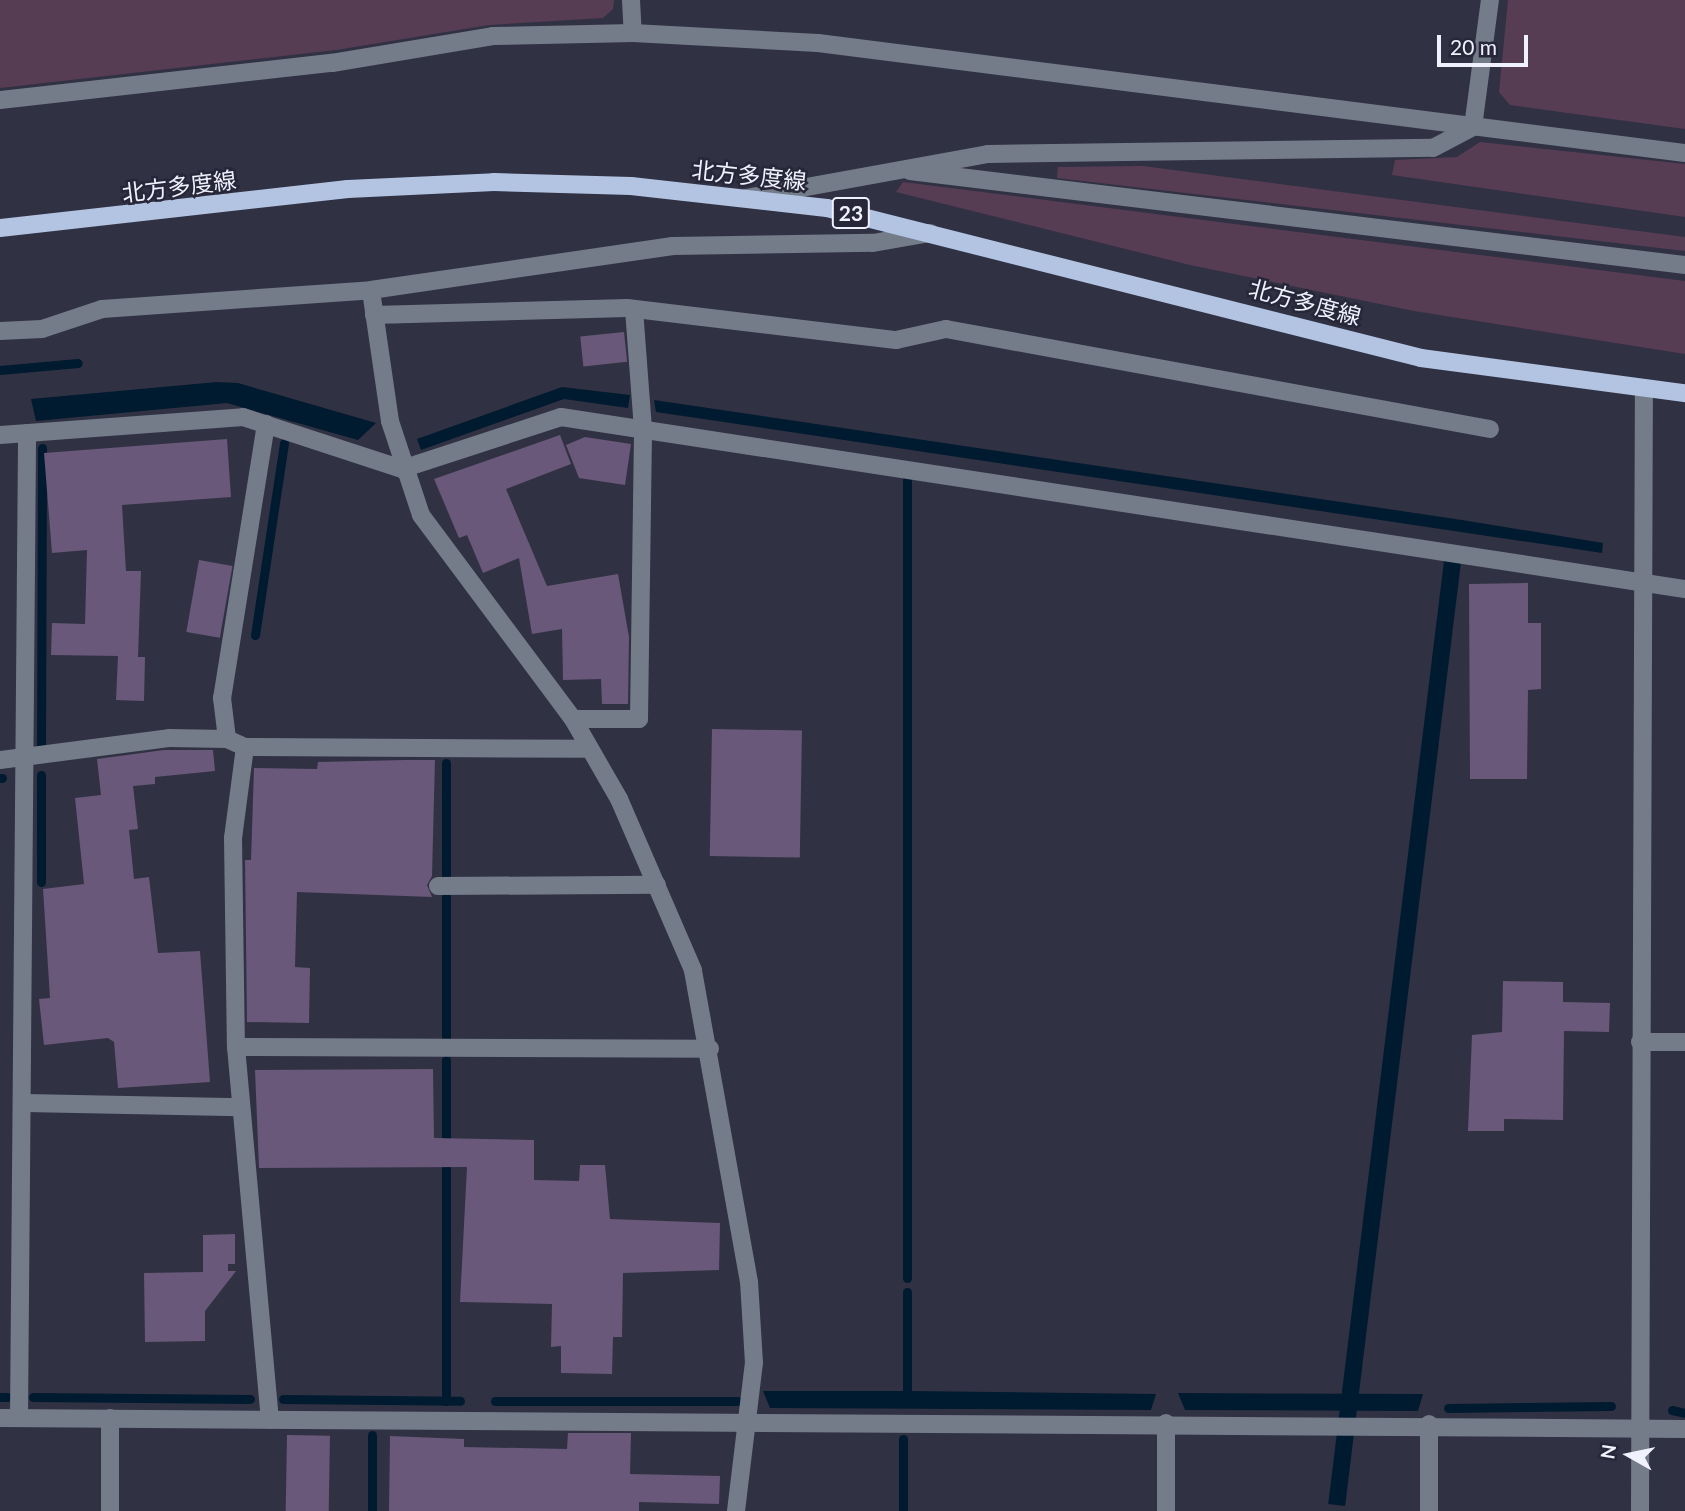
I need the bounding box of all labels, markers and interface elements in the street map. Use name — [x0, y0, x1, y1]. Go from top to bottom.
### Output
scale bar — [1440, 21, 1531, 65]
text: 20 m — [1450, 34, 1497, 59]
street label: 北方多度線 — [690, 155, 808, 195]
street label: 北方多度線 — [120, 165, 238, 207]
road number: 23 — [832, 196, 870, 230]
street label: 北方多度線 — [1246, 274, 1364, 330]
north arrow — [1594, 1420, 1664, 1490]
text: N — [1595, 1443, 1620, 1461]

